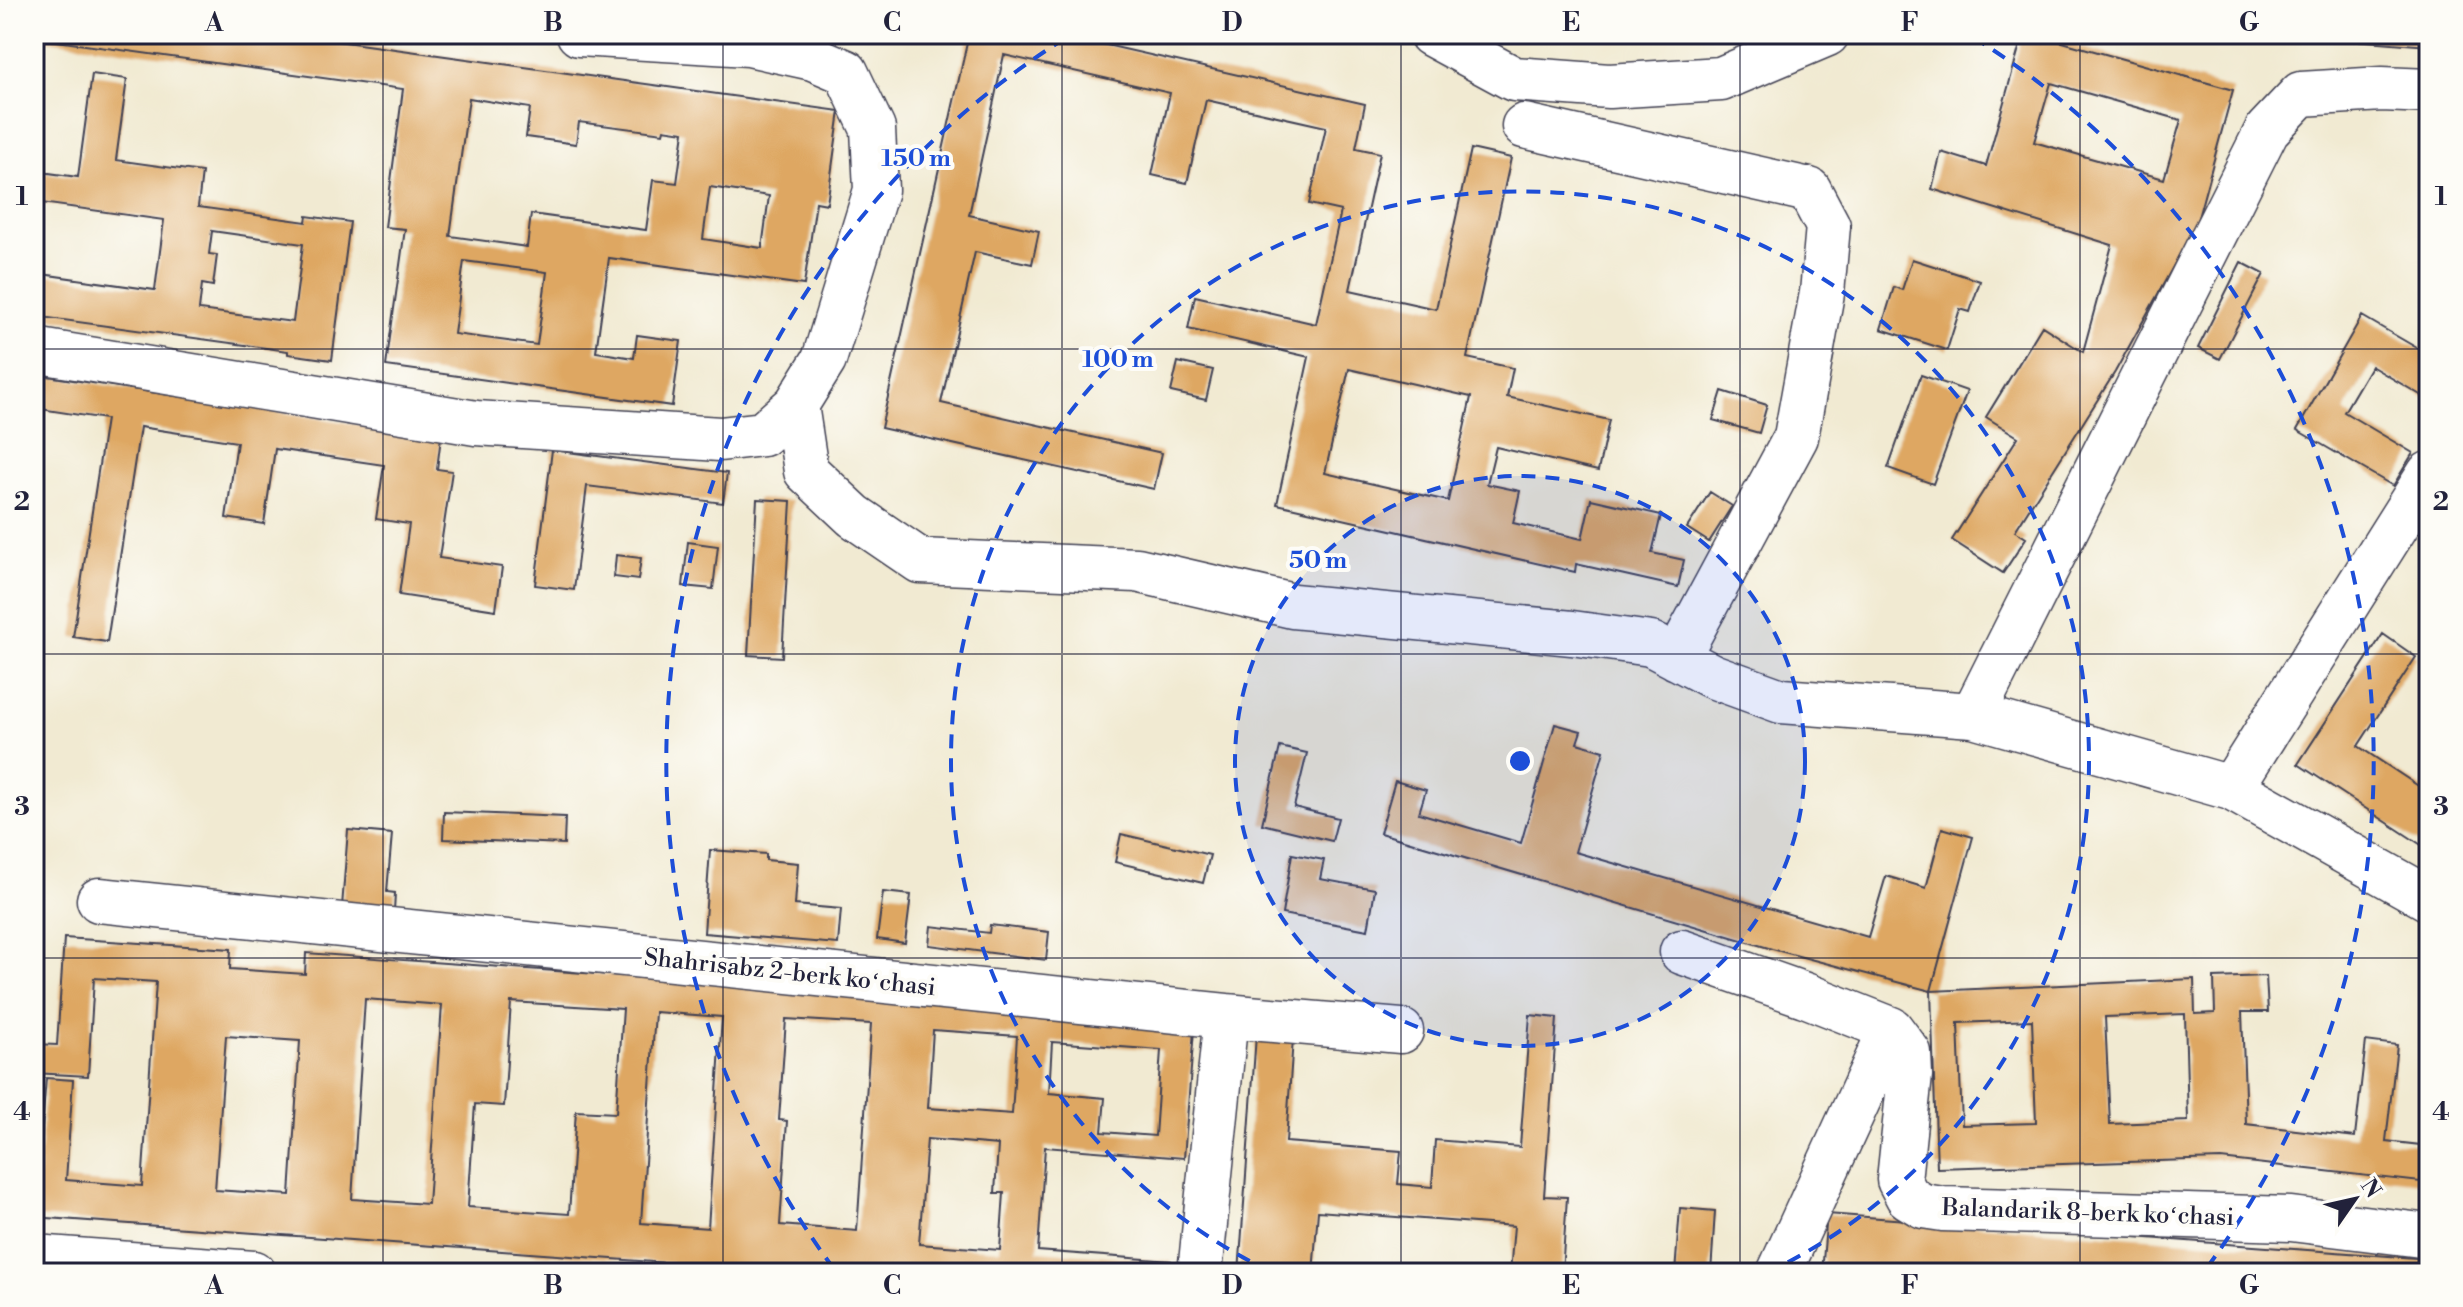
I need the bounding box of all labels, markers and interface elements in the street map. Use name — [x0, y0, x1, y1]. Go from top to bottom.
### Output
text: A — [204, 7, 224, 39]
text: B — [543, 7, 563, 39]
text: C — [883, 7, 901, 39]
text: D — [1222, 7, 1242, 39]
text: E — [1562, 7, 1580, 39]
text: F — [1901, 7, 1919, 39]
text: G — [2239, 7, 2260, 39]
text: 150 m — [881, 144, 951, 174]
text: 1 — [16, 181, 29, 213]
text: 1 — [2435, 181, 2448, 213]
text: 100 m — [1082, 345, 1154, 375]
text: 2 — [14, 486, 30, 518]
text: 2 — [2433, 486, 2449, 518]
text: 50 m — [1289, 546, 1347, 576]
centre of rings — [1506, 747, 1534, 775]
text: 3 — [14, 791, 30, 823]
text: 3 — [2433, 791, 2449, 823]
street label: Shahrisabz 2-berk koʻchasi — [643, 943, 937, 1003]
text: 4 — [13, 1096, 31, 1128]
text: 4 — [2432, 1096, 2450, 1128]
north arrow — [2315, 1159, 2395, 1239]
text: N — [2354, 1174, 2387, 1204]
street label: Balandarik 8-berk koʻchasi — [1940, 1193, 2235, 1233]
text: A — [204, 1270, 224, 1302]
text: B — [543, 1270, 563, 1302]
text: C — [883, 1270, 901, 1302]
text: D — [1222, 1270, 1242, 1302]
text: E — [1562, 1270, 1580, 1302]
text: F — [1901, 1270, 1919, 1302]
text: G — [2239, 1270, 2260, 1302]

